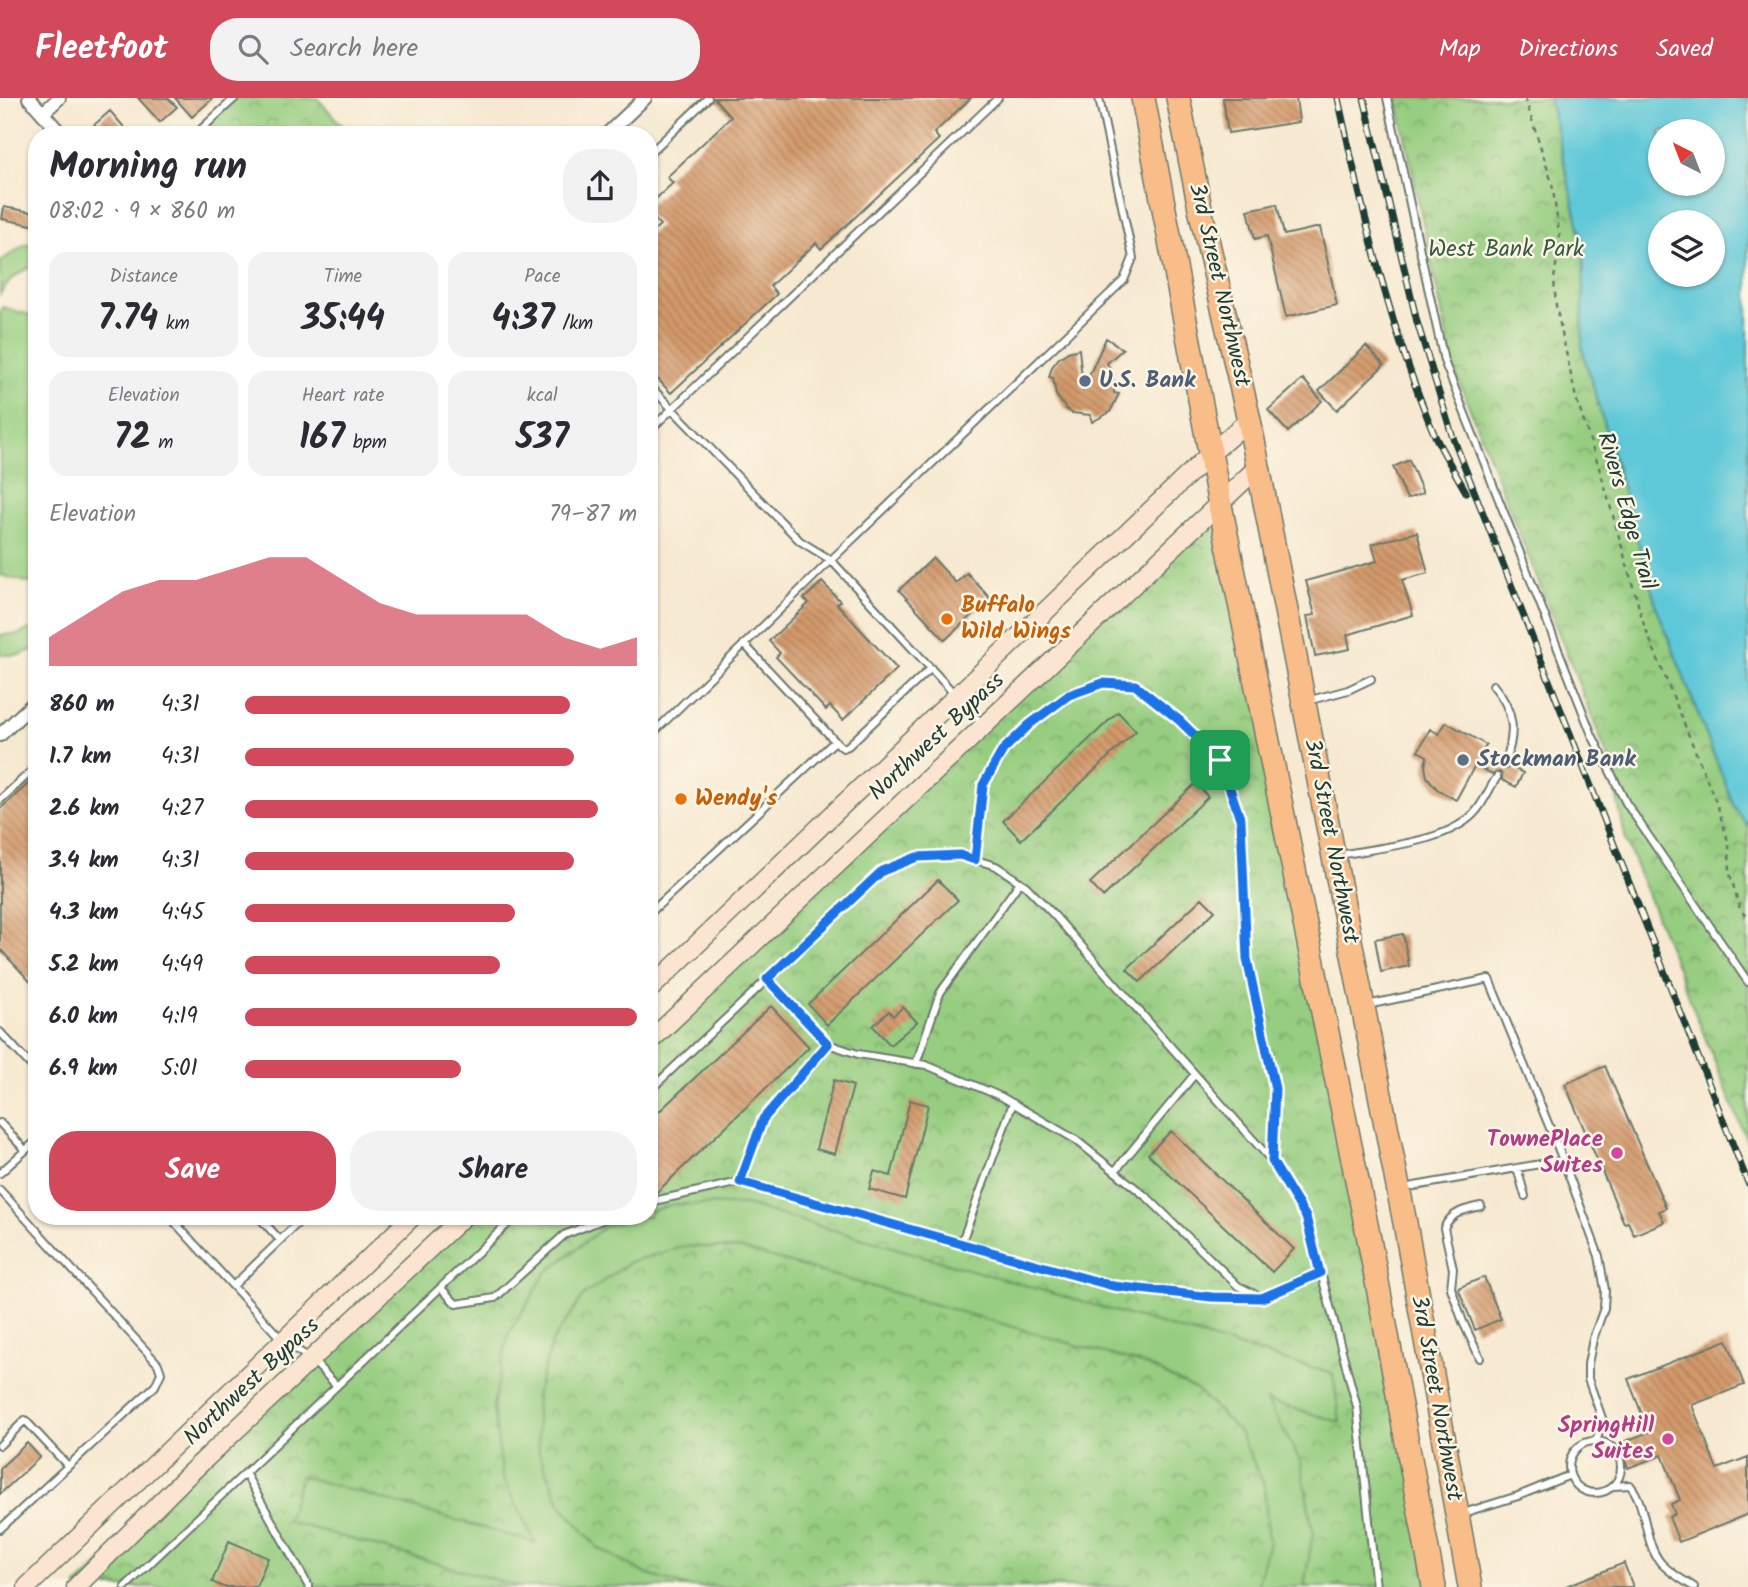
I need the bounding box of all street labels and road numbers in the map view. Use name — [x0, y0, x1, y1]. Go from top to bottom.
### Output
street label: 3rd Street Northwest — [1178, 179, 1260, 392]
street label: Rivers Edge Trail — [1586, 428, 1666, 595]
street label: Northwest Bypass — [861, 664, 1014, 810]
street label: 3rd Street Northwest — [1293, 735, 1369, 948]
street label: 3rd Street Northwest — [1400, 1292, 1472, 1505]
street label: Northwest Bypass — [176, 1309, 329, 1455]

